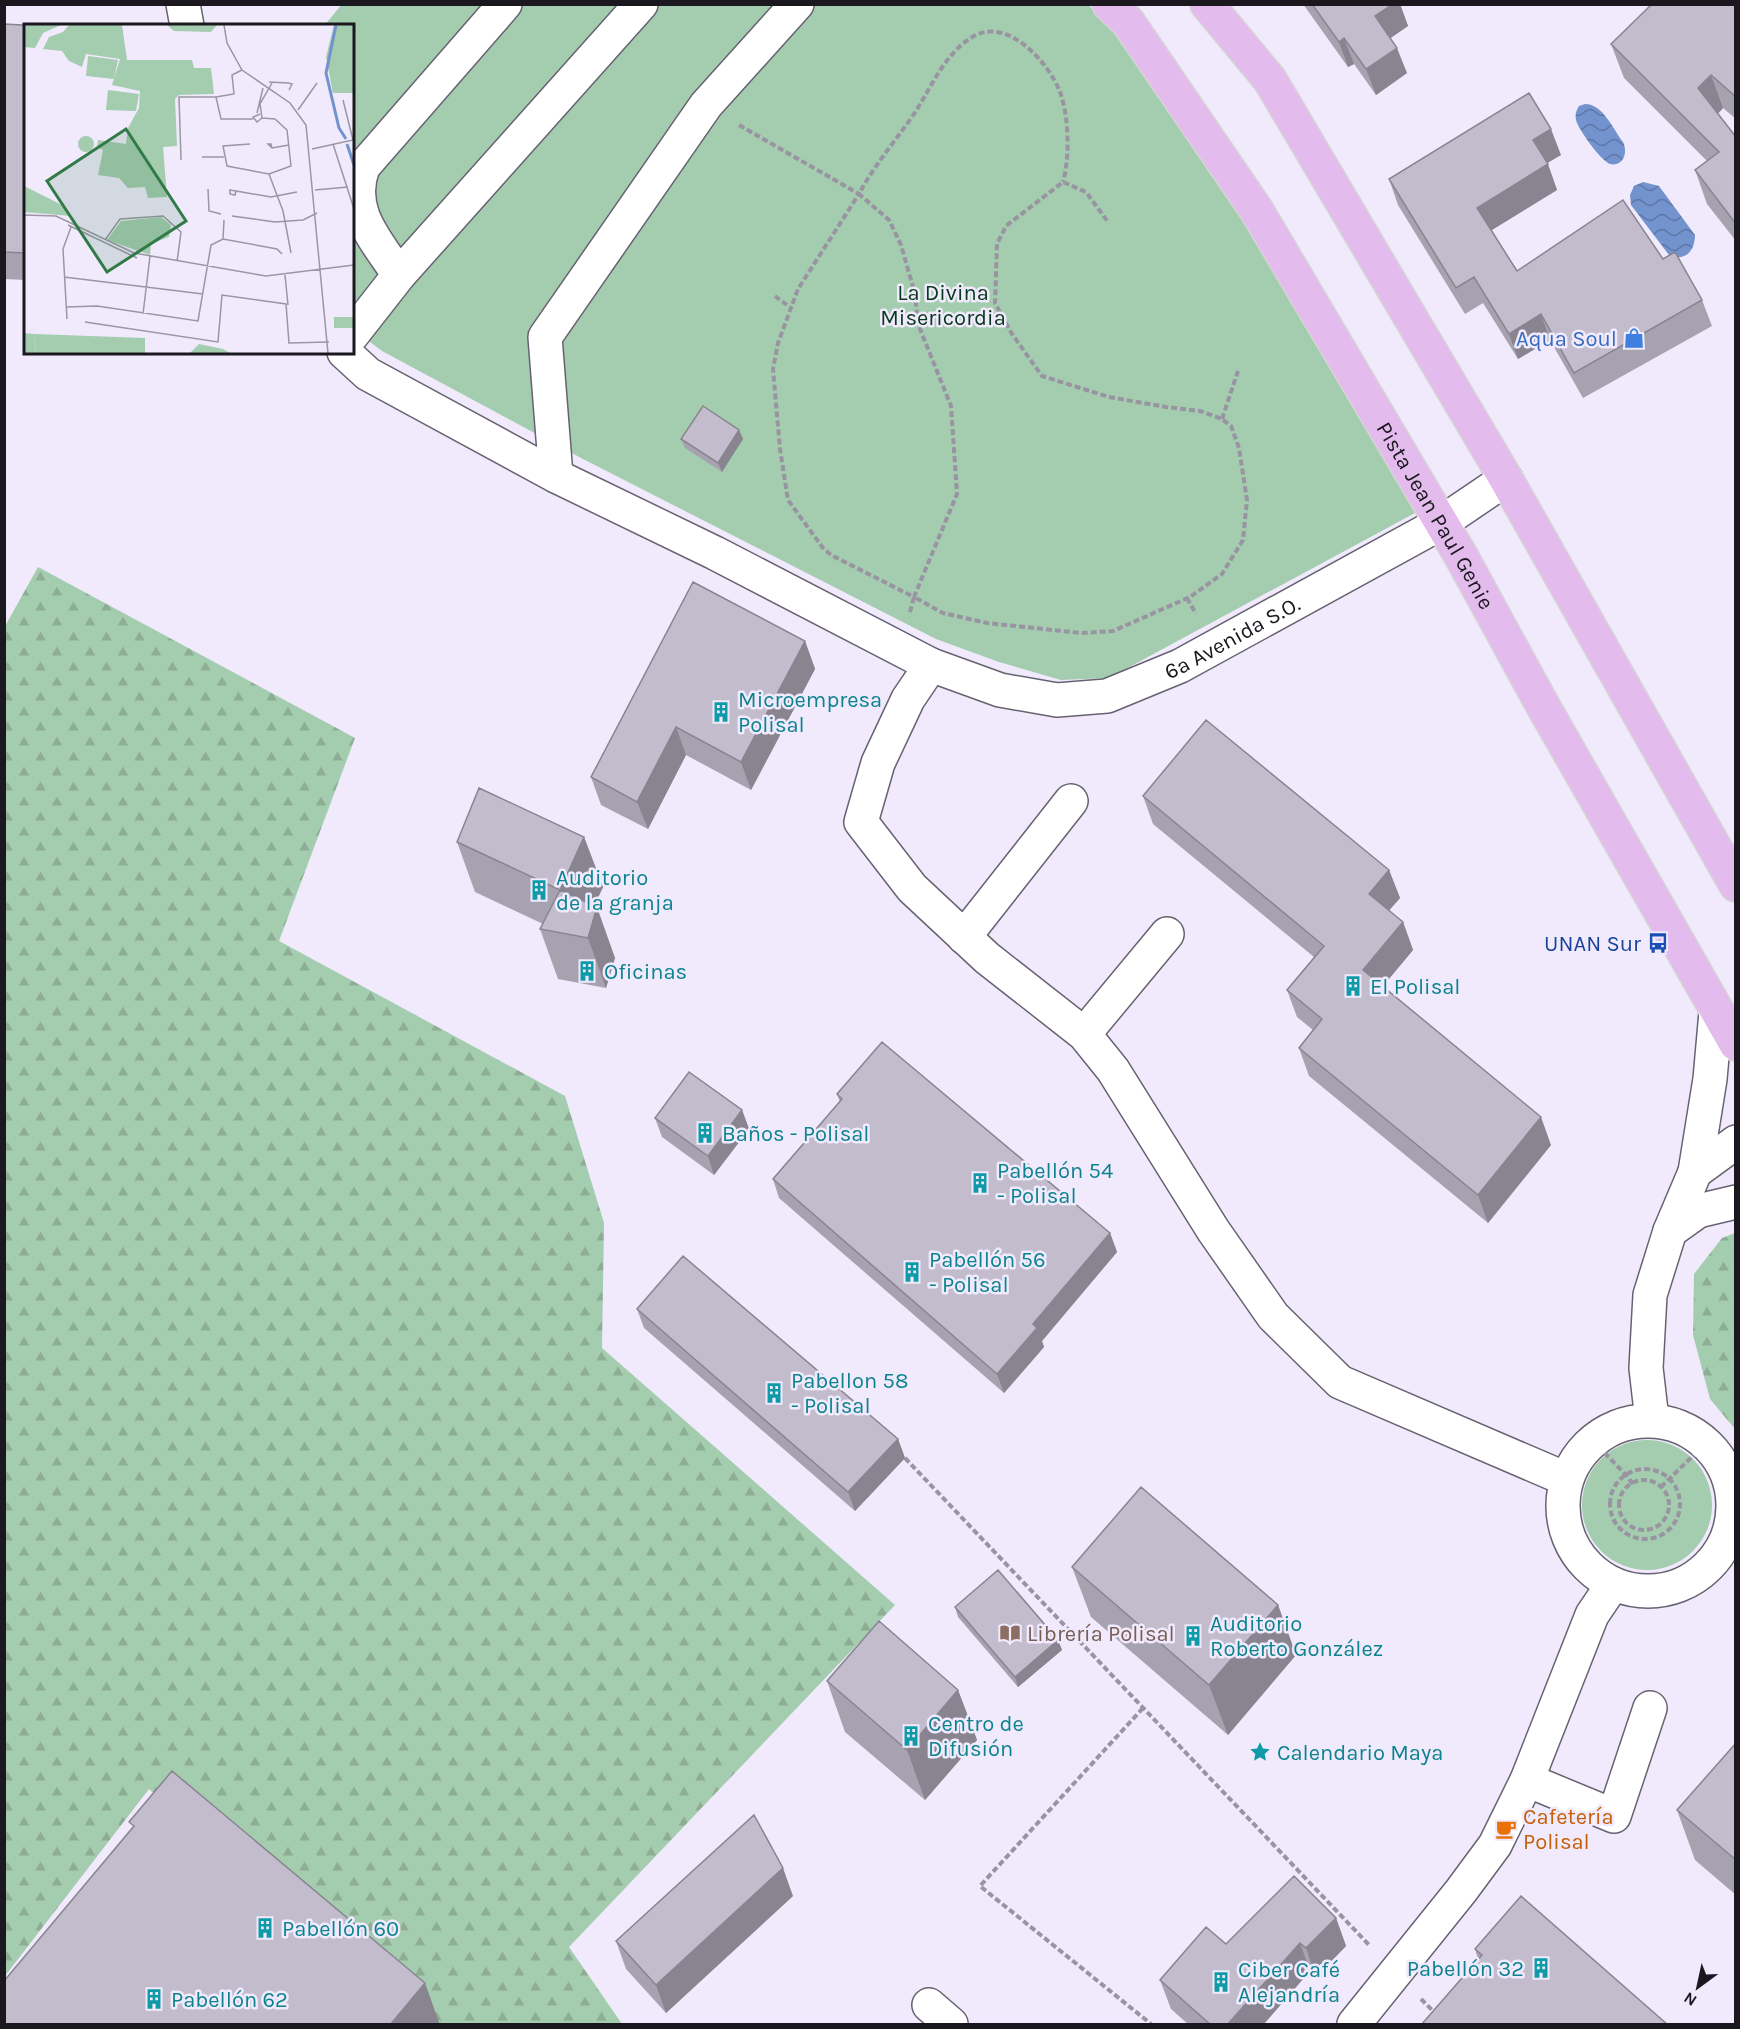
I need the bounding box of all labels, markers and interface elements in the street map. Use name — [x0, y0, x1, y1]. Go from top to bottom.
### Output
inset map — [24, 24, 354, 354]
park label: La Divina Misericordia — [880, 280, 1006, 331]
place label: Aqua Soul — [1516, 326, 1617, 352]
shop icon: Aqua Soul — [1622, 326, 1646, 350]
street label: Pista Jean Paul Genie — [1371, 417, 1500, 614]
street label: 6a Avenida S.O. — [1161, 591, 1305, 685]
place label: Microempresa Polisal — [738, 687, 882, 738]
building icon: Microempresa Polisal — [709, 700, 733, 724]
place label: Auditorio de la granja — [556, 865, 674, 916]
building icon: Auditorio de la granja — [527, 878, 551, 902]
place label: UNAN Sur — [1544, 931, 1641, 957]
bus stop icon: UNAN Sur — [1646, 931, 1670, 955]
building icon: Oficinas — [575, 959, 599, 983]
place label: Oficinas — [604, 959, 687, 985]
building icon: El Polisal — [1341, 974, 1365, 998]
place label: El Polisal — [1370, 974, 1461, 1000]
building icon: Baños - Polisal — [693, 1121, 717, 1145]
place label: Baños - Polisal — [722, 1121, 870, 1147]
place label: Pabellón 54 - Polisal — [997, 1158, 1113, 1209]
building icon: Pabellón 54 - Polisal — [968, 1171, 992, 1195]
place label: Pabellón 56 - Polisal — [929, 1247, 1045, 1298]
building icon: Pabellón 56 - Polisal — [900, 1260, 924, 1284]
place label: Pabellon 58 - Polisal — [791, 1368, 908, 1419]
building icon: Pabellon 58 - Polisal — [762, 1381, 786, 1405]
place label: Auditorio Roberto González — [1210, 1611, 1383, 1662]
library icon: Librería Polisal — [998, 1621, 1022, 1645]
place label: Librería Polisal — [1027, 1621, 1175, 1647]
building icon: Auditorio Roberto González — [1181, 1624, 1205, 1648]
place label: Centro de Difusión — [928, 1711, 1024, 1762]
building icon: Centro de Difusión — [899, 1724, 923, 1748]
place icon: Calendario Maya — [1248, 1740, 1272, 1764]
place label: Calendario Maya — [1277, 1740, 1443, 1766]
place label: Cafetería Polisal — [1523, 1804, 1614, 1855]
cafe icon: Cafetería Polisal — [1494, 1817, 1518, 1841]
building icon: Pabellón 60 — [253, 1916, 277, 1940]
place label: Pabellón 60 — [282, 1916, 399, 1942]
place label: Pabellón 32 — [1407, 1956, 1524, 1982]
building icon: Pabellón 32 — [1529, 1956, 1553, 1980]
place label: Ciber Café Alejandría — [1238, 1957, 1340, 2008]
north arrow — [1668, 1957, 1728, 2017]
building icon: Ciber Café Alejandría — [1209, 1970, 1233, 1994]
building icon: Pabellón 62 — [142, 1987, 166, 2011]
place label: Pabellón 62 — [171, 1987, 288, 2013]
text: N — [1680, 1988, 1700, 2010]

